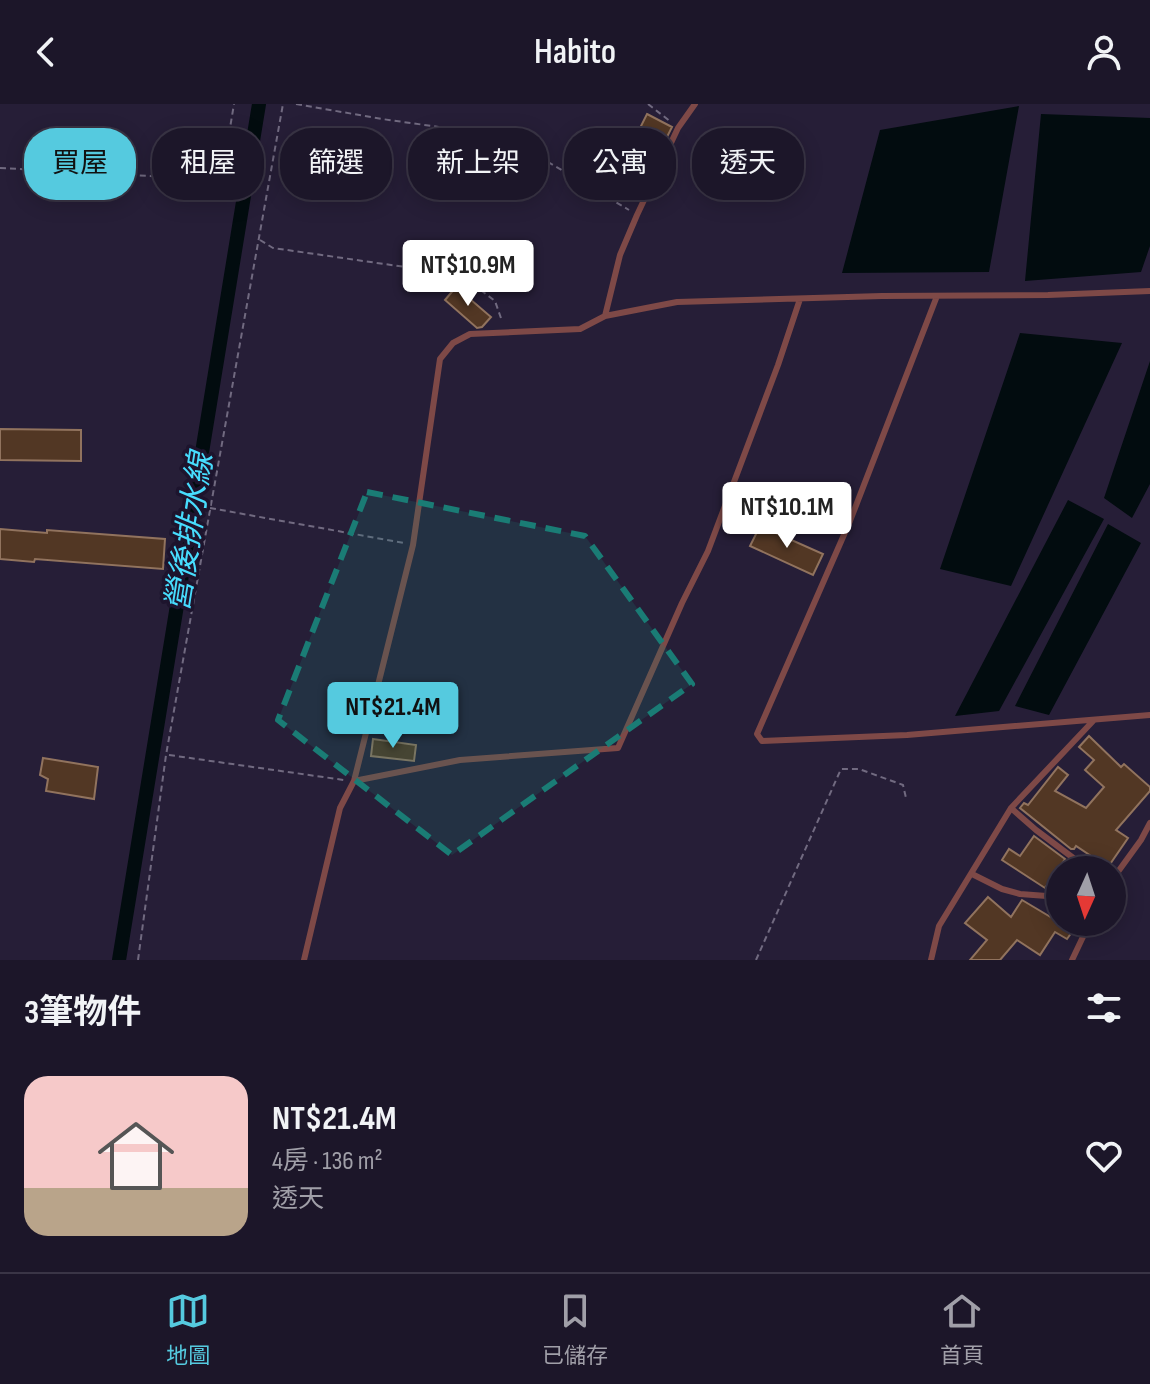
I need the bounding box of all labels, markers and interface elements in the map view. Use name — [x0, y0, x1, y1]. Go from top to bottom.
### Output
icon: back — [24, 30, 68, 74]
icon: person — [1082, 30, 1126, 74]
text: Habito — [534, 31, 616, 74]
chip: 買屋 — [24, 128, 136, 200]
chip: 租屋 — [152, 128, 264, 200]
chip: 篩選 — [280, 128, 392, 200]
chip: 新上架 — [408, 128, 548, 200]
chip: 公寓 — [564, 128, 676, 200]
chip: 透天 — [692, 128, 804, 200]
pin: NT$10.9M — [385, 240, 551, 308]
text: NT$10.9M — [421, 250, 515, 281]
water label: 營後排水線 — [159, 447, 223, 614]
pin: NT$10.1M — [704, 482, 870, 550]
text: NT$10.1M — [740, 492, 834, 523]
pin: NT$21.4M — [310, 682, 476, 750]
text: NT$21.4M — [345, 692, 441, 723]
north arrow — [1046, 856, 1126, 936]
map controls — [1046, 856, 1126, 936]
icon: filters — [1082, 986, 1126, 1030]
text: 3筆物件 — [24, 992, 141, 1033]
text: NT$21.4M — [272, 1098, 397, 1139]
icon: home — [88, 1108, 184, 1204]
icon: heart — [1082, 1134, 1126, 1178]
text: 4房 · 136 m² — [272, 1146, 383, 1177]
text: 透天 — [272, 1184, 324, 1215]
tab: 地圖 — [166, 1289, 210, 1370]
tab: 已儲存 — [542, 1289, 608, 1370]
tab: 首頁 — [940, 1289, 984, 1370]

